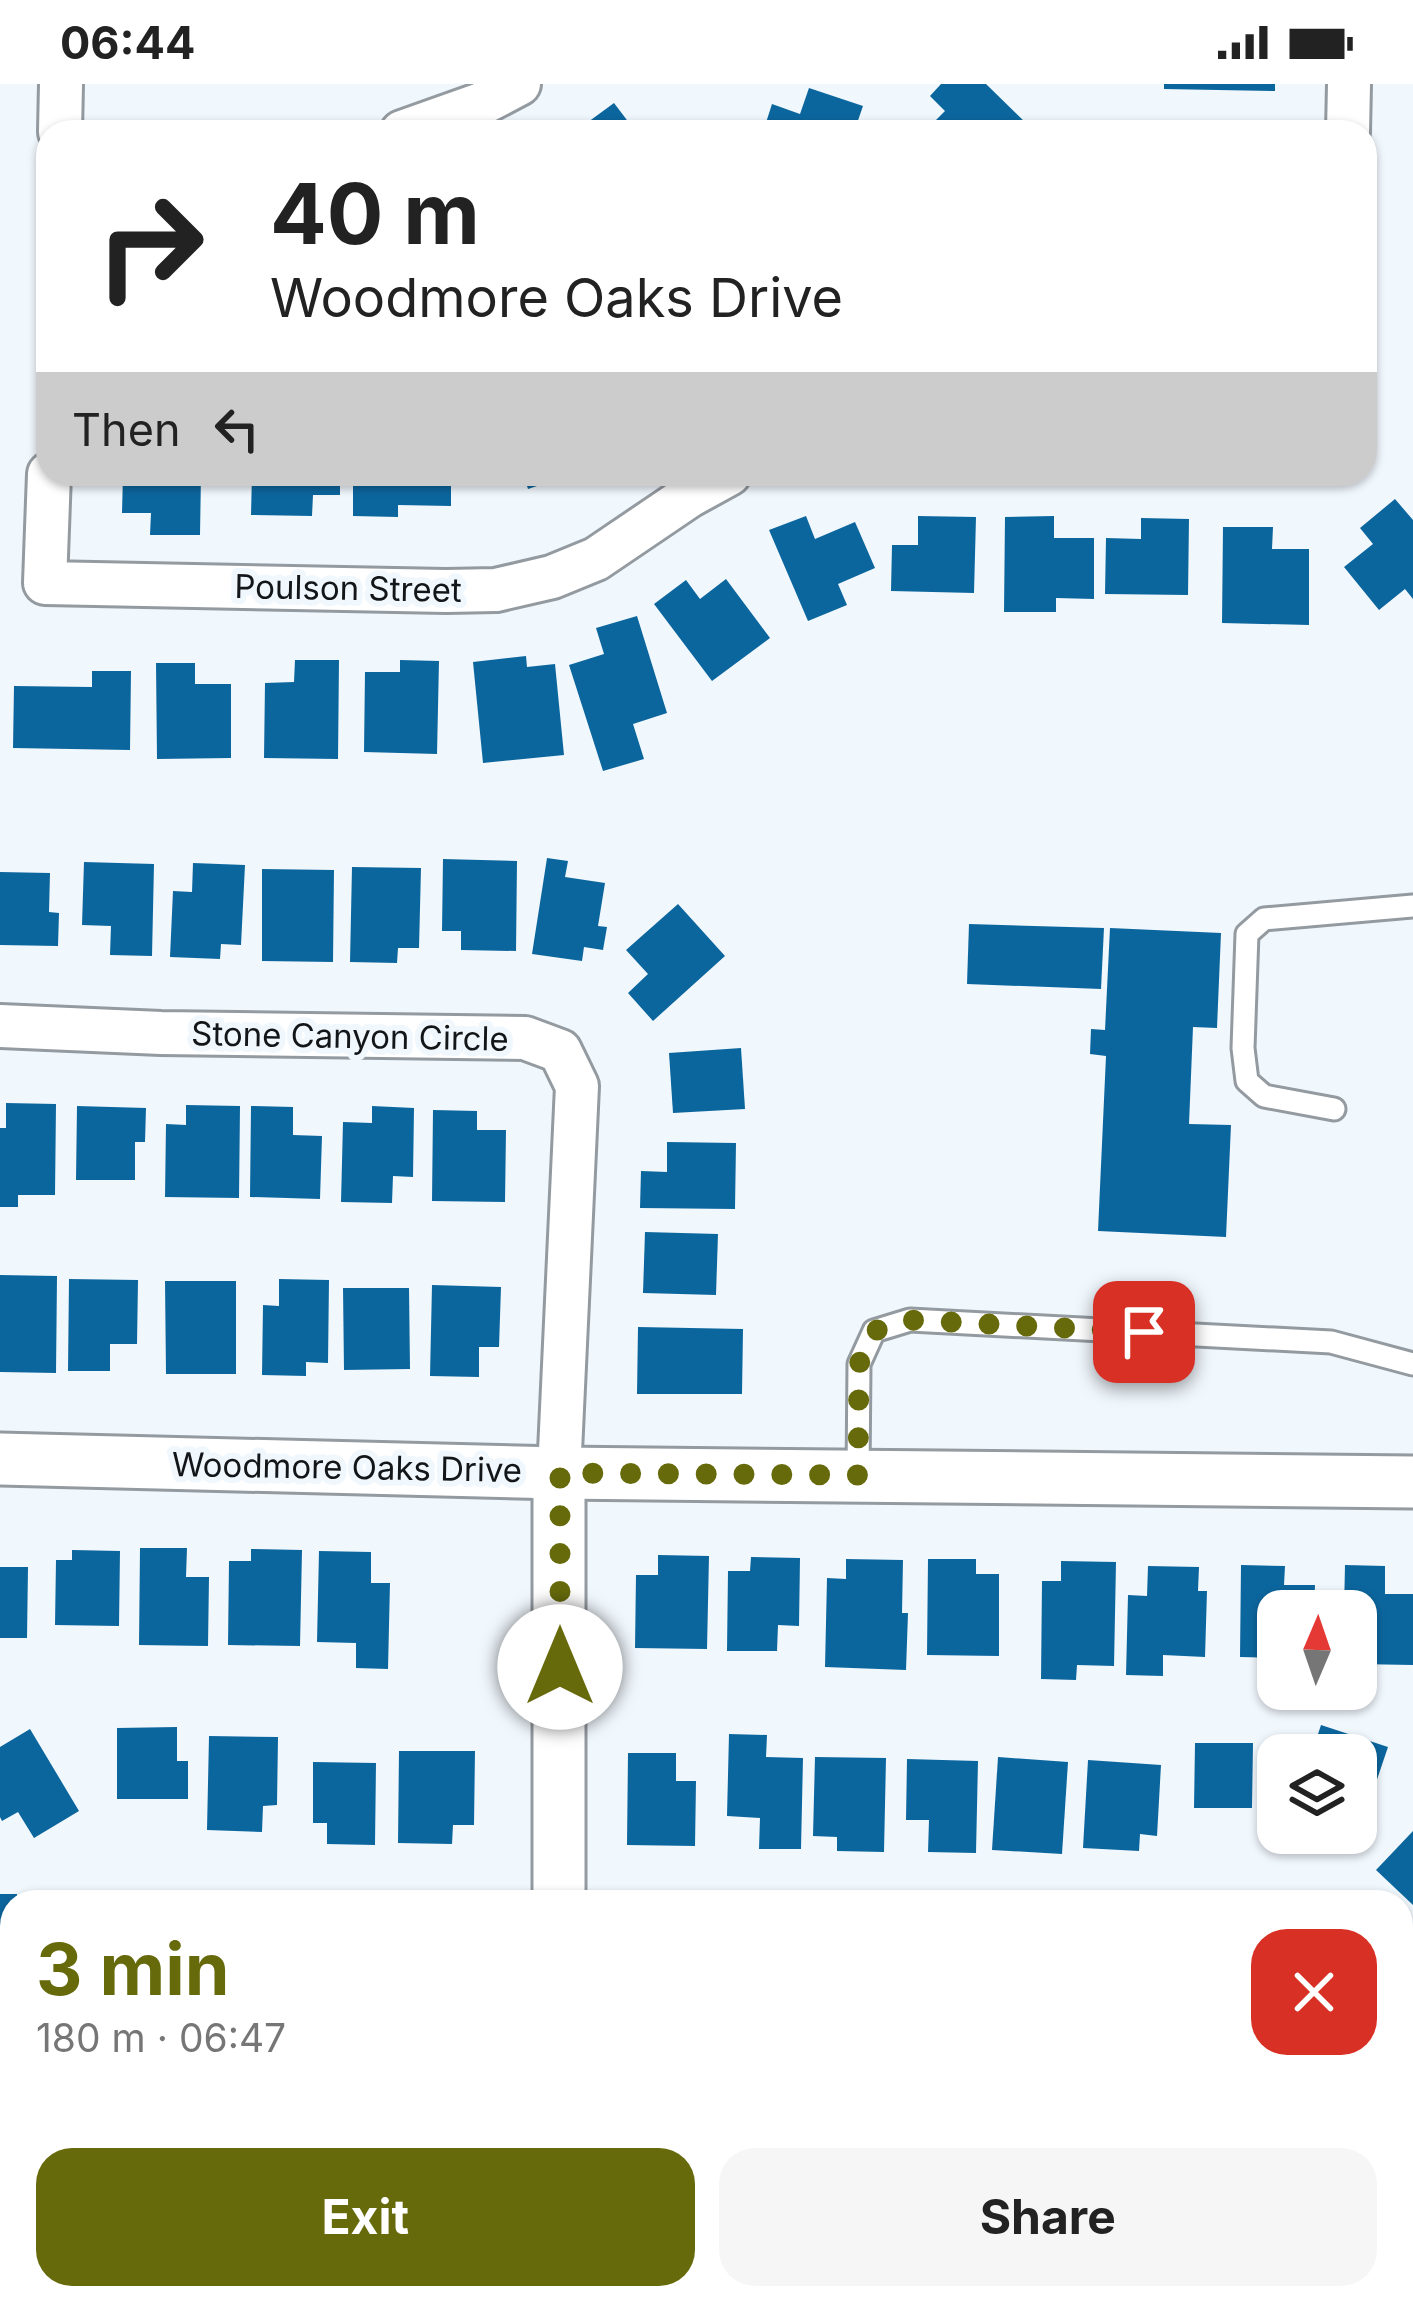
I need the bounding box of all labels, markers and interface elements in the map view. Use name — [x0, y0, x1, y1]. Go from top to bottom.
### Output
text: 06:44 — [60, 15, 195, 70]
text: 40 m — [270, 163, 480, 264]
icon: right — [72, 168, 228, 324]
text: Woodmore Oaks Drive — [270, 265, 843, 330]
icon: left — [204, 396, 270, 462]
text: Then — [72, 402, 180, 457]
street label: Poulson Street — [234, 566, 462, 610]
street label: Stone Canyon Circle — [191, 1013, 509, 1059]
pin — [1093, 1281, 1195, 1383]
icon: arrive — [1111, 1299, 1177, 1365]
street label: Woodmore Oaks Drive — [172, 1444, 522, 1490]
north arrow — [1257, 1590, 1377, 1710]
map controls — [1257, 1590, 1377, 1854]
position arrow — [497, 1604, 623, 1730]
button: layers — [1257, 1734, 1377, 1854]
text: 3 min — [36, 1925, 230, 2012]
button: close — [1251, 1929, 1377, 2055]
text: 180 m · 06:47 — [36, 2014, 286, 2061]
button: Exit — [36, 2148, 695, 2286]
button: Share — [719, 2148, 1377, 2286]

